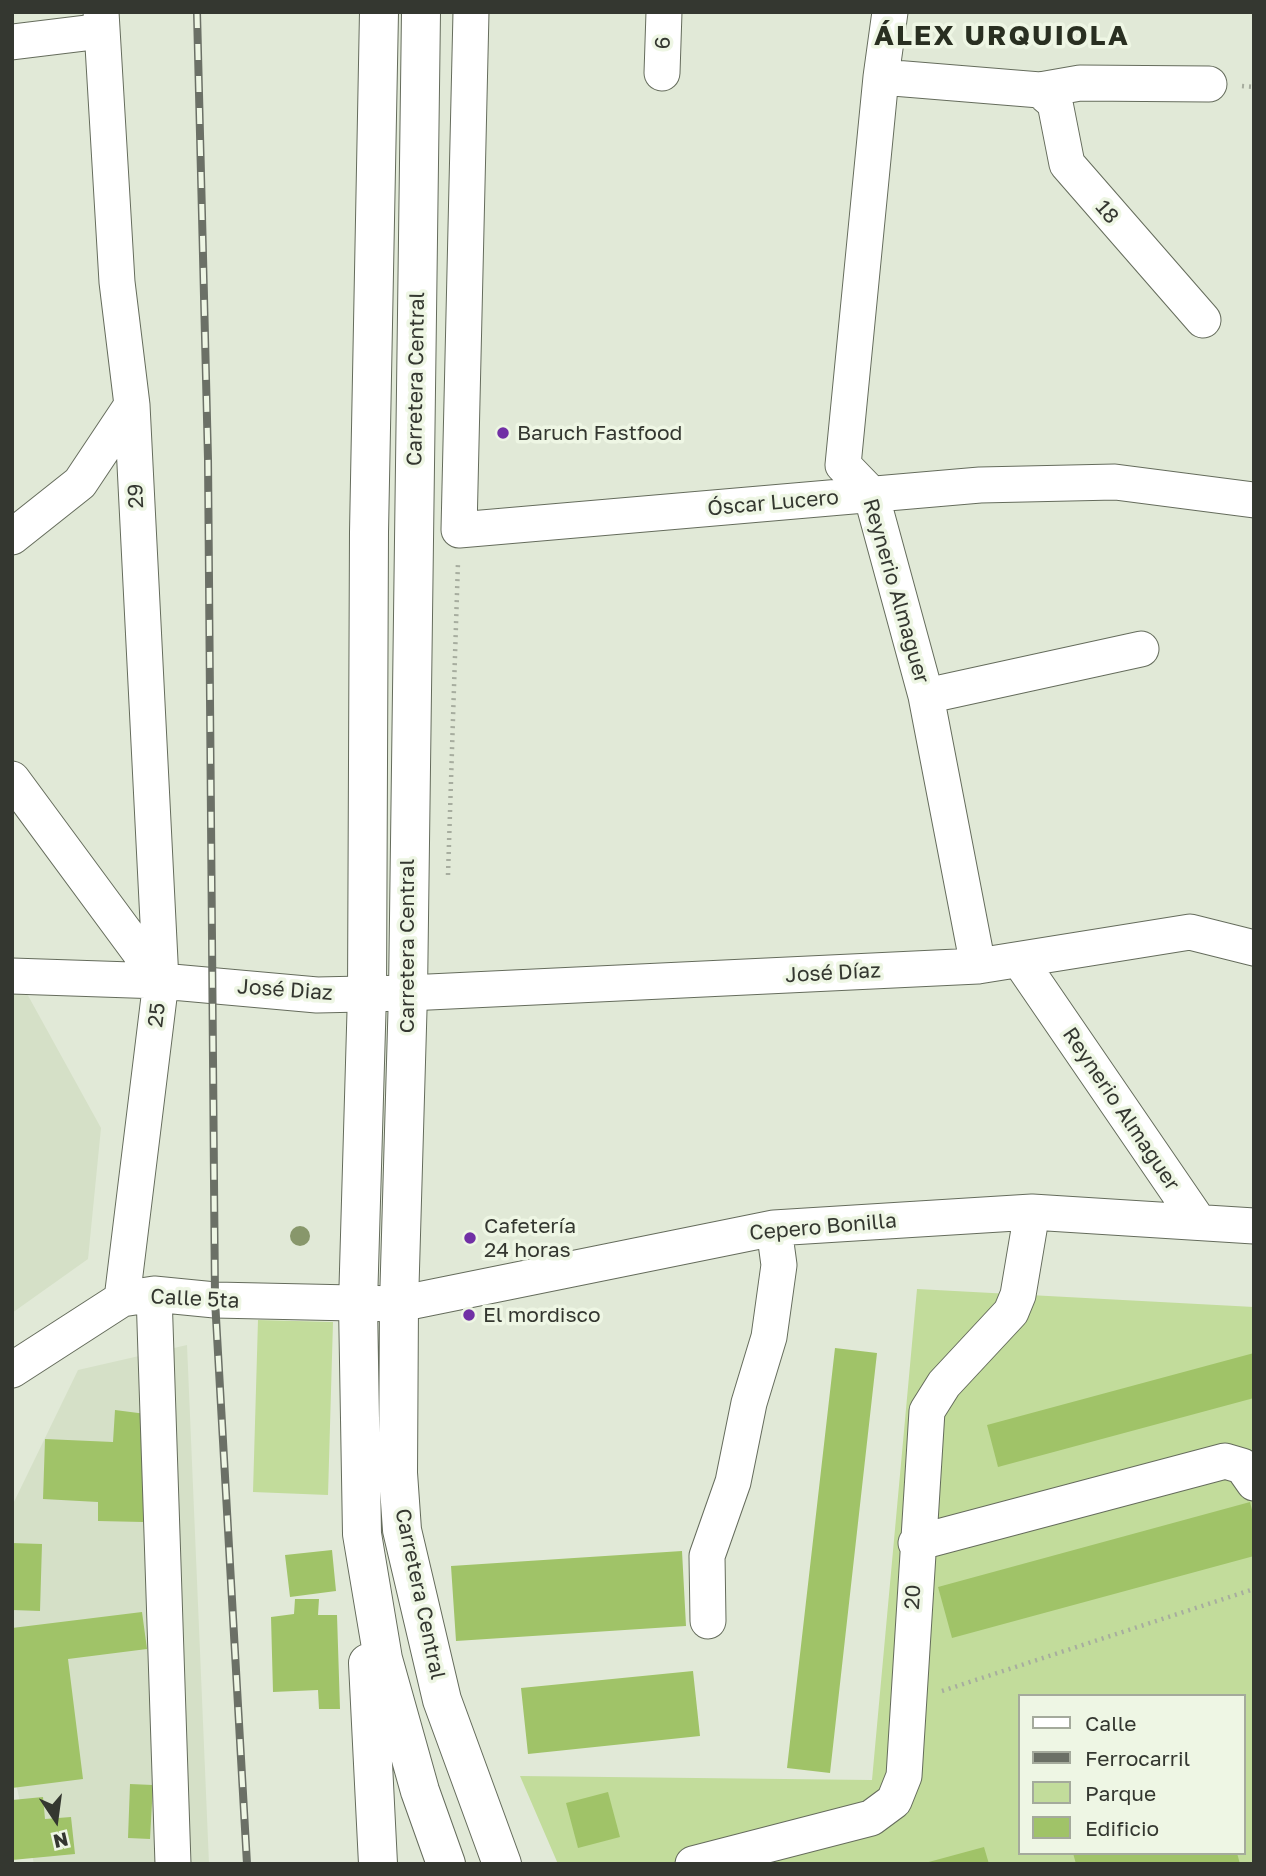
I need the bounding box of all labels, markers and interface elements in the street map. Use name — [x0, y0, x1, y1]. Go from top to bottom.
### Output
district label: ÁLEX URQUIOLA — [876, 19, 1128, 53]
street label: 6 — [650, 36, 676, 50]
street label: 18 — [1090, 195, 1124, 229]
street label: Carretera Central — [402, 292, 430, 466]
place label: Baruch Fastfood — [517, 420, 682, 446]
marker: Baruch Fastfood — [495, 425, 511, 441]
street label: 29 — [123, 483, 149, 509]
street label: Óscar Lucero — [706, 485, 840, 521]
street label: Reynerio Almaguer — [858, 496, 934, 686]
street label: Carretera Central — [394, 859, 420, 1033]
street label: José Díaz — [785, 958, 881, 988]
street label: José Diaz — [236, 974, 334, 1006]
street label: 25 — [143, 1001, 171, 1029]
street label: Reynerio Almaguer — [1057, 1023, 1185, 1195]
street label: Cepero Bonilla — [748, 1208, 898, 1246]
place label: Cafetería 24 horas — [484, 1213, 576, 1263]
marker: Cafetería 24 horas — [462, 1230, 478, 1246]
street label: Calle 5ta — [150, 1284, 240, 1314]
place label: El mordisco — [483, 1302, 601, 1328]
marker: El mordisco — [461, 1307, 477, 1323]
street label: Carretera Central — [390, 1506, 450, 1682]
street label: 20 — [900, 1584, 926, 1610]
legend — [1018, 1694, 1245, 1855]
text: Calle — [1085, 1710, 1137, 1736]
text: Ferrocarril — [1085, 1745, 1190, 1771]
text: Parque — [1085, 1780, 1156, 1806]
north arrow — [21, 1785, 91, 1855]
text: Edificio — [1085, 1815, 1159, 1841]
text: N — [51, 1828, 70, 1854]

